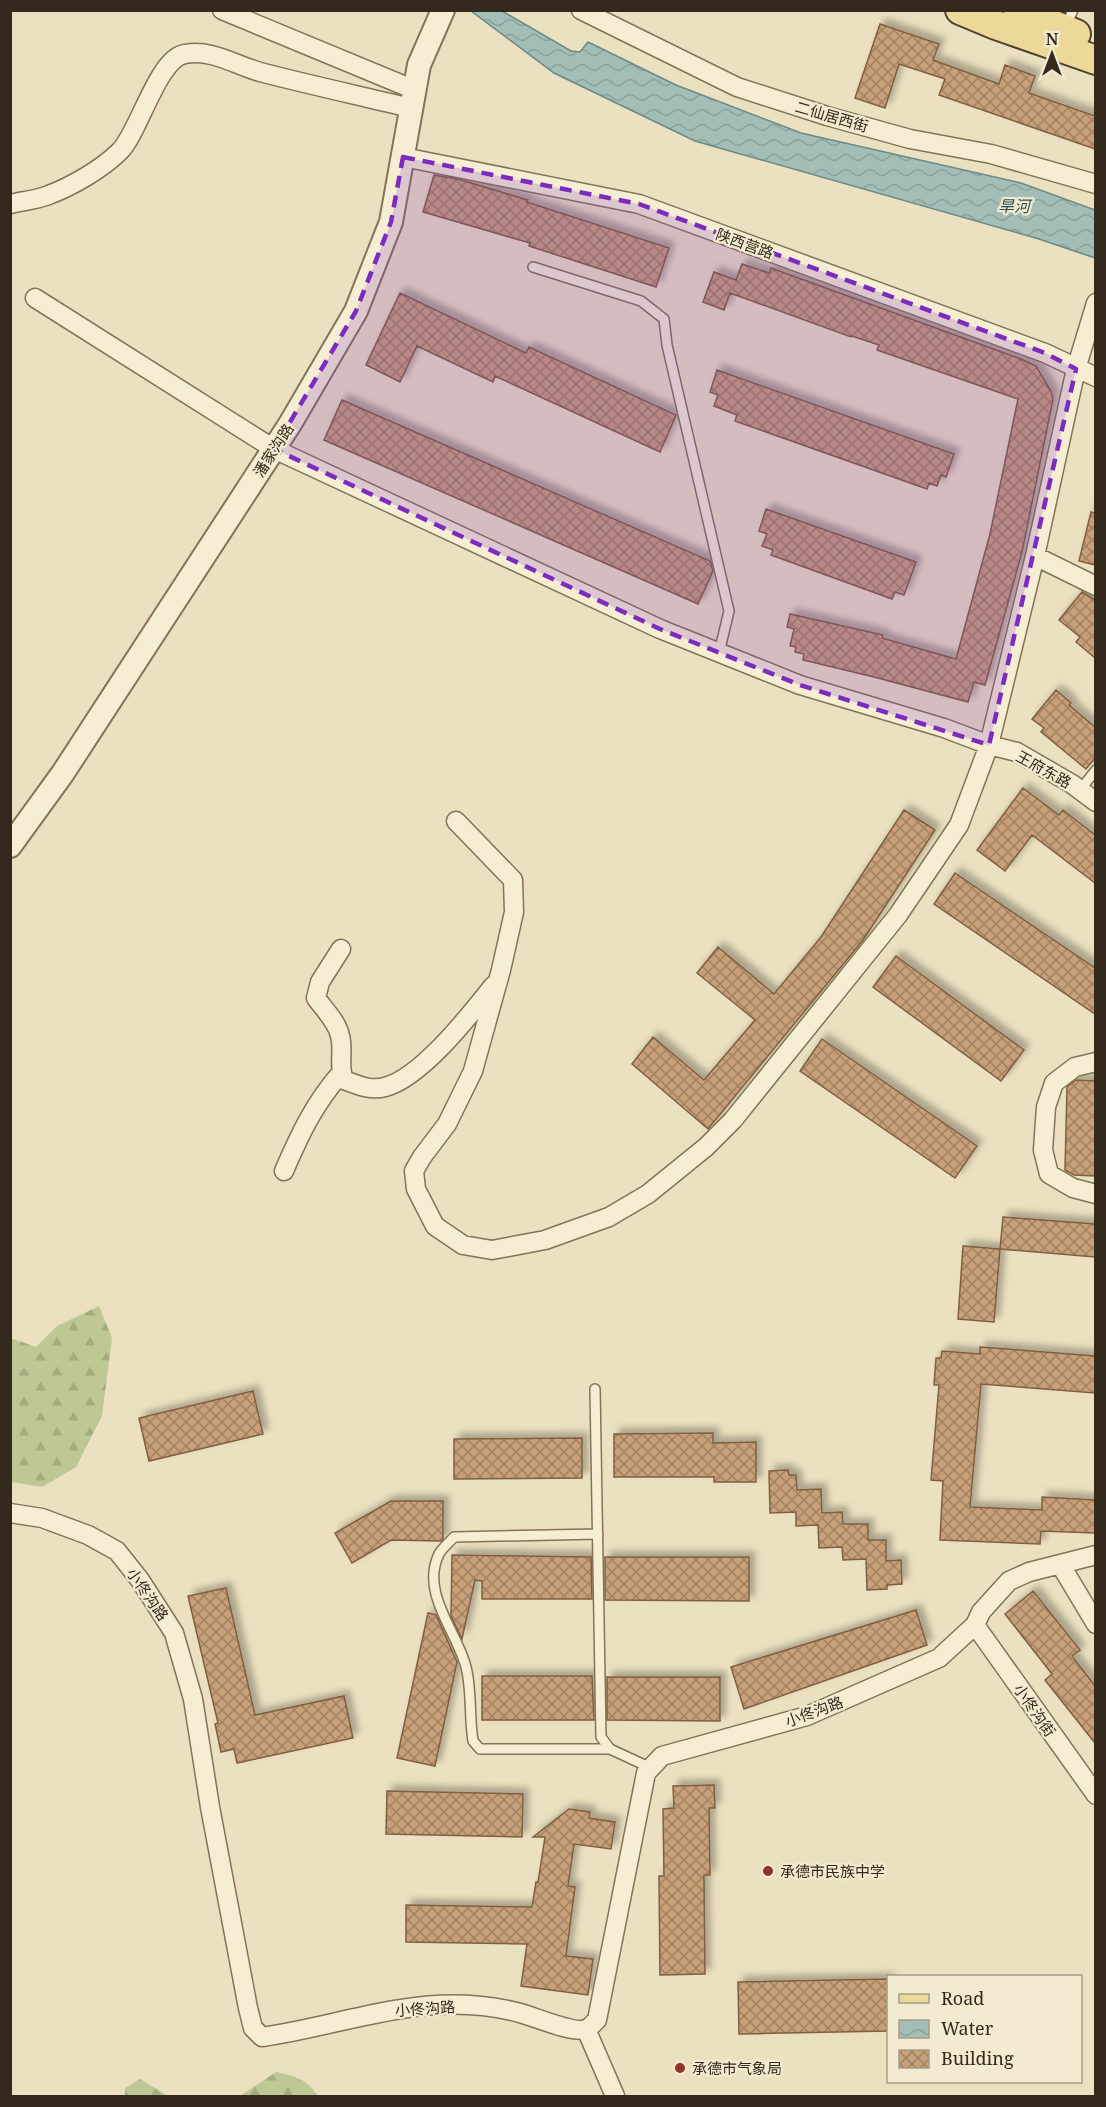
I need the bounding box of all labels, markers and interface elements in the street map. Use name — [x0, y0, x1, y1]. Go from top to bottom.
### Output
north arrow — [1022, 24, 1082, 84]
text: N — [1046, 28, 1059, 50]
street label: 二仙居西街 — [793, 96, 871, 136]
water label: 旱河 — [998, 195, 1033, 217]
street label: 陕西营路 — [713, 223, 777, 263]
street label: 潘家沟路 — [248, 419, 298, 481]
street label: 王府东路 — [1013, 746, 1075, 792]
street label: 小佟沟路 — [123, 1564, 173, 1624]
street label: 小佟沟街 — [1010, 1680, 1060, 1740]
street label: 小佟沟路 — [782, 1691, 846, 1731]
place label: 承德市民族中学 — [780, 1861, 885, 1881]
marker: 承德市民族中学 — [761, 1864, 775, 1878]
legend — [887, 1975, 1082, 2083]
text: Road — [941, 1986, 984, 2010]
street label: 小佟沟路 — [394, 1996, 456, 2020]
text: Water — [941, 2016, 994, 2040]
text: Building — [941, 2046, 1014, 2070]
place label: 承德市气象局 — [692, 2058, 782, 2078]
marker: 承德市气象局 — [673, 2061, 687, 2075]

